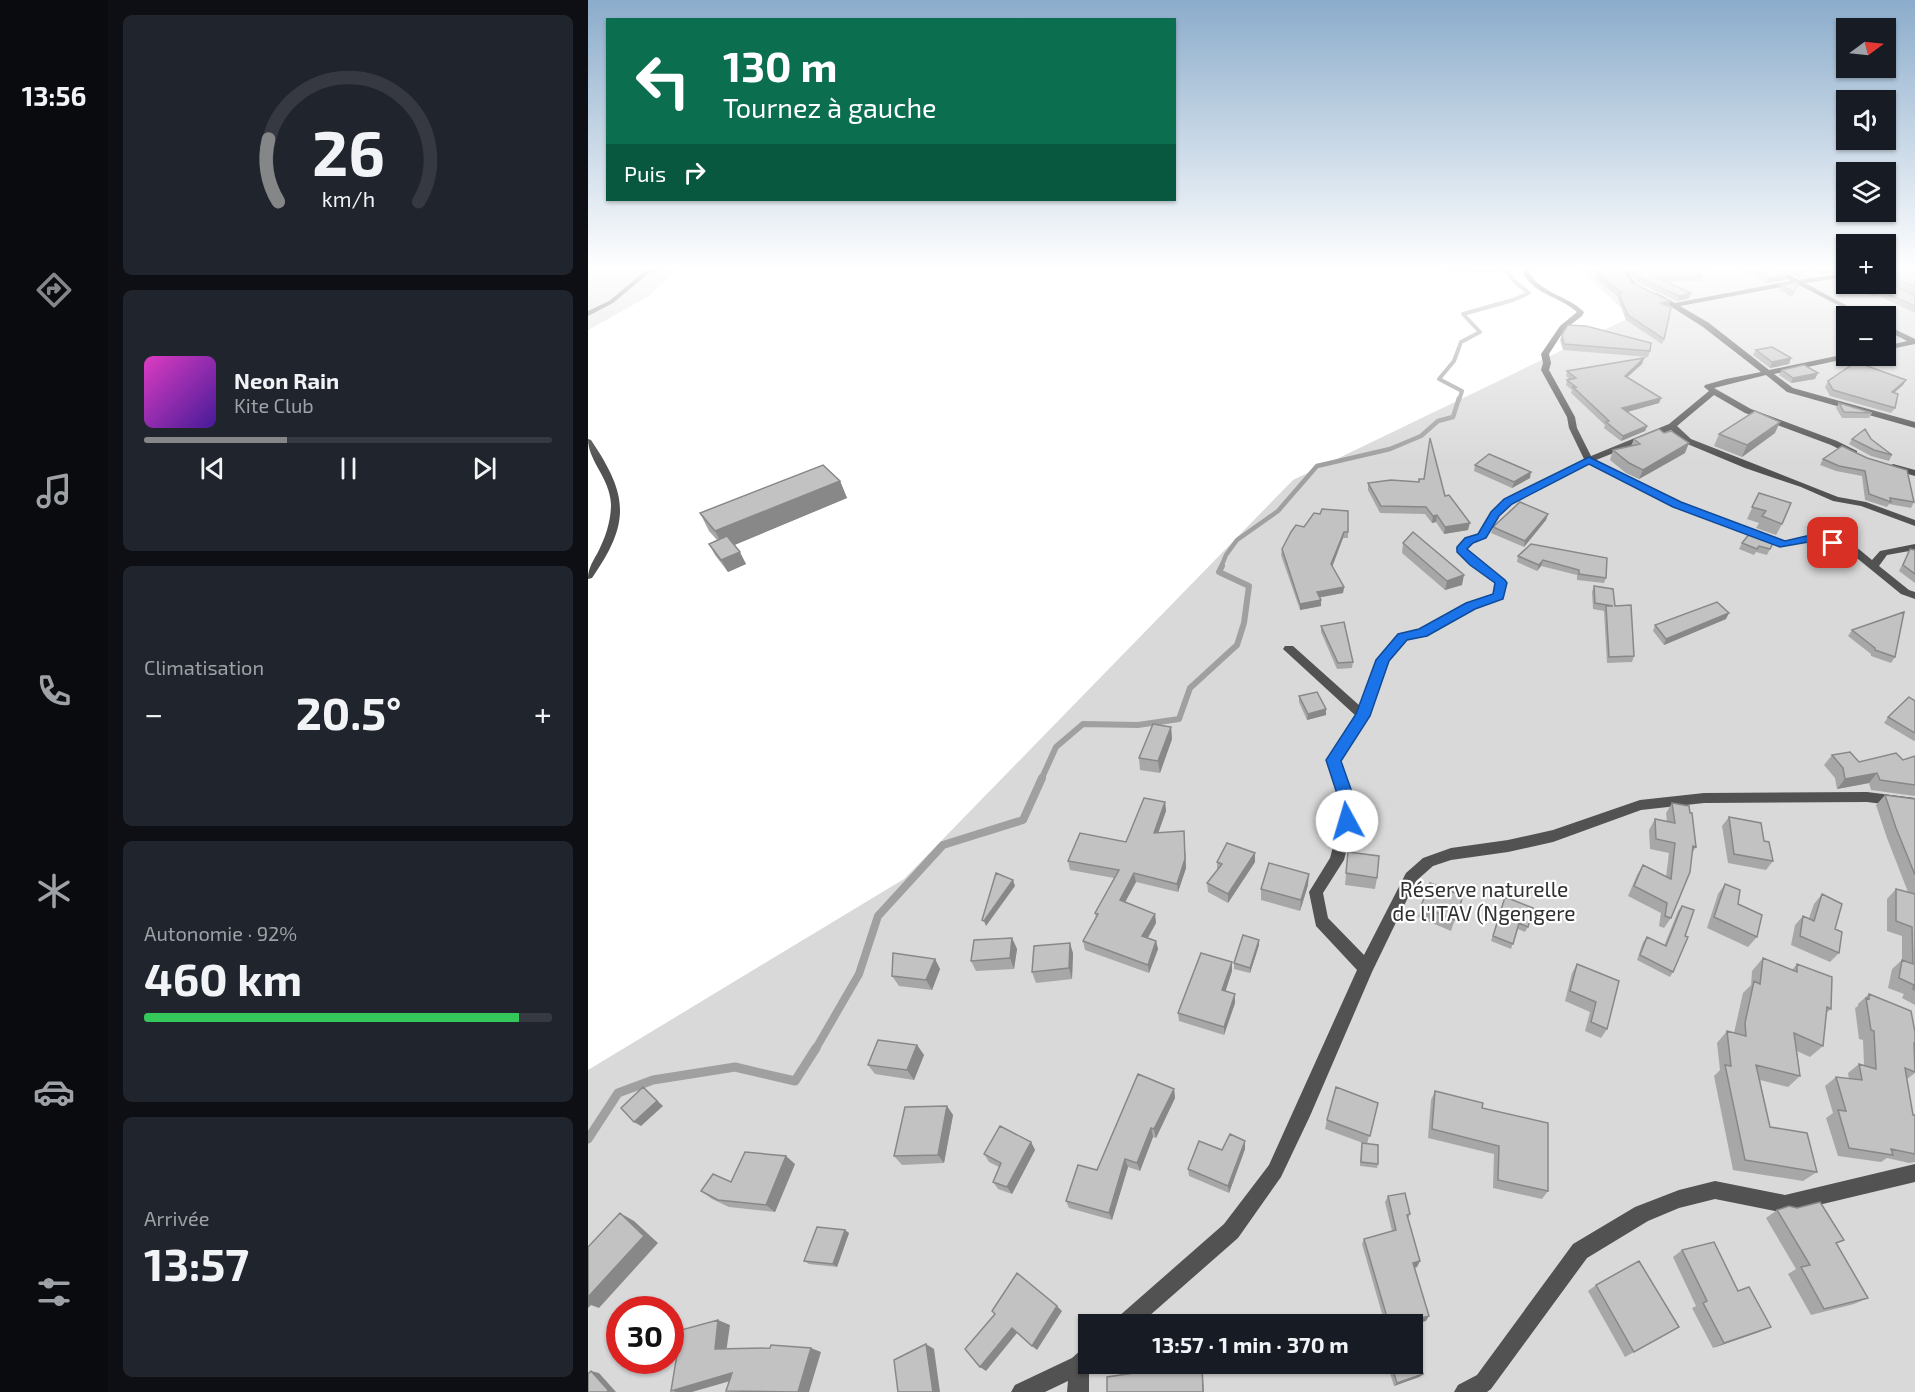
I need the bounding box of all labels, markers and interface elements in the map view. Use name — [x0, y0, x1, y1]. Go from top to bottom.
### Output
north arrow — [1836, 18, 1896, 78]
map controls — [1836, 18, 1896, 366]
text: 130 m — [723, 40, 838, 90]
icon: left — [624, 42, 702, 120]
text: 13:56 — [22, 79, 86, 111]
button: sound — [1836, 90, 1896, 150]
text: Tournez à gauche — [723, 91, 937, 123]
text: 26 — [311, 114, 385, 189]
icon: right — [678, 156, 711, 189]
text: Puis — [624, 160, 666, 186]
button: layers — [1836, 162, 1896, 222]
text: km/h — [321, 187, 375, 212]
button: + — [1836, 234, 1896, 294]
icon: directions — [33, 269, 75, 311]
button: − — [1836, 306, 1896, 366]
text: Neon Rain — [234, 367, 339, 393]
text: Kite Club — [234, 393, 314, 417]
icon: previous — [196, 452, 229, 485]
icon: pause — [332, 452, 365, 485]
icon: next — [468, 452, 501, 485]
icon: music — [33, 470, 75, 512]
pin — [1807, 517, 1858, 568]
icon: arrive — [1816, 526, 1849, 559]
text: Climatisation — [144, 655, 264, 679]
icon: phone — [33, 670, 75, 712]
text: 20.5° — [296, 685, 401, 739]
text: − — [144, 693, 163, 733]
text: + — [534, 693, 552, 733]
position arrow — [1315, 789, 1379, 853]
icon: climate — [33, 870, 75, 912]
park label: Réserve naturelle de l'ITAV (Ngengere — [1392, 876, 1576, 925]
text: Autonomie · 92% — [144, 921, 297, 945]
text: 460 km — [144, 951, 302, 1005]
icon: car — [33, 1071, 75, 1113]
text: Arrivée — [144, 1206, 209, 1230]
text: 13:57 — [144, 1236, 249, 1290]
icon: filters — [33, 1271, 75, 1313]
speed limit sign: 30 — [606, 1296, 684, 1374]
text: 13:57 · 1 min · 370 m — [1152, 1331, 1349, 1357]

